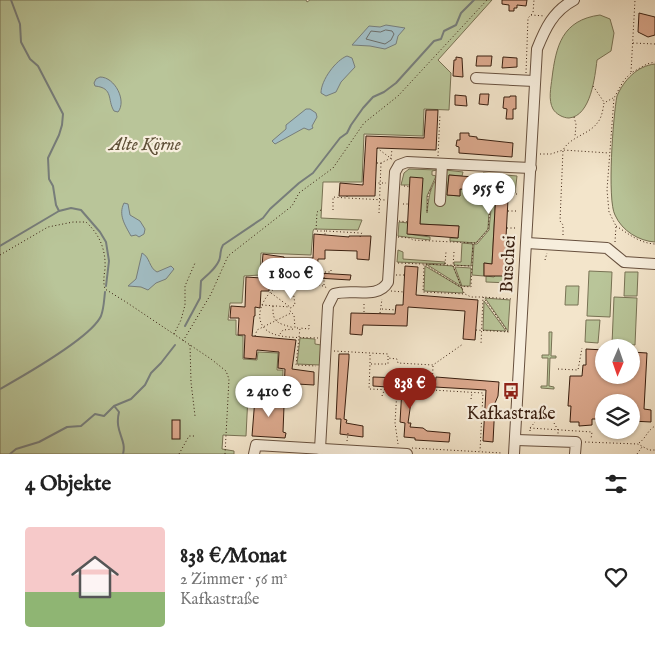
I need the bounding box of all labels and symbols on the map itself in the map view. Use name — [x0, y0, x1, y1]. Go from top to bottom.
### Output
park label: Alte Körne — [107, 134, 181, 157]
pin: 955 € — [454, 172, 524, 215]
street label: Buschei — [496, 234, 522, 294]
pin: 1 800 € — [245, 258, 337, 300]
north arrow — [595, 339, 640, 384]
pin: 838 € — [375, 368, 445, 410]
pin: 2 410 € — [223, 376, 315, 418]
bus stop icon: Kafkastraße — [501, 381, 521, 401]
place label: Kafkastraße — [466, 403, 556, 426]

